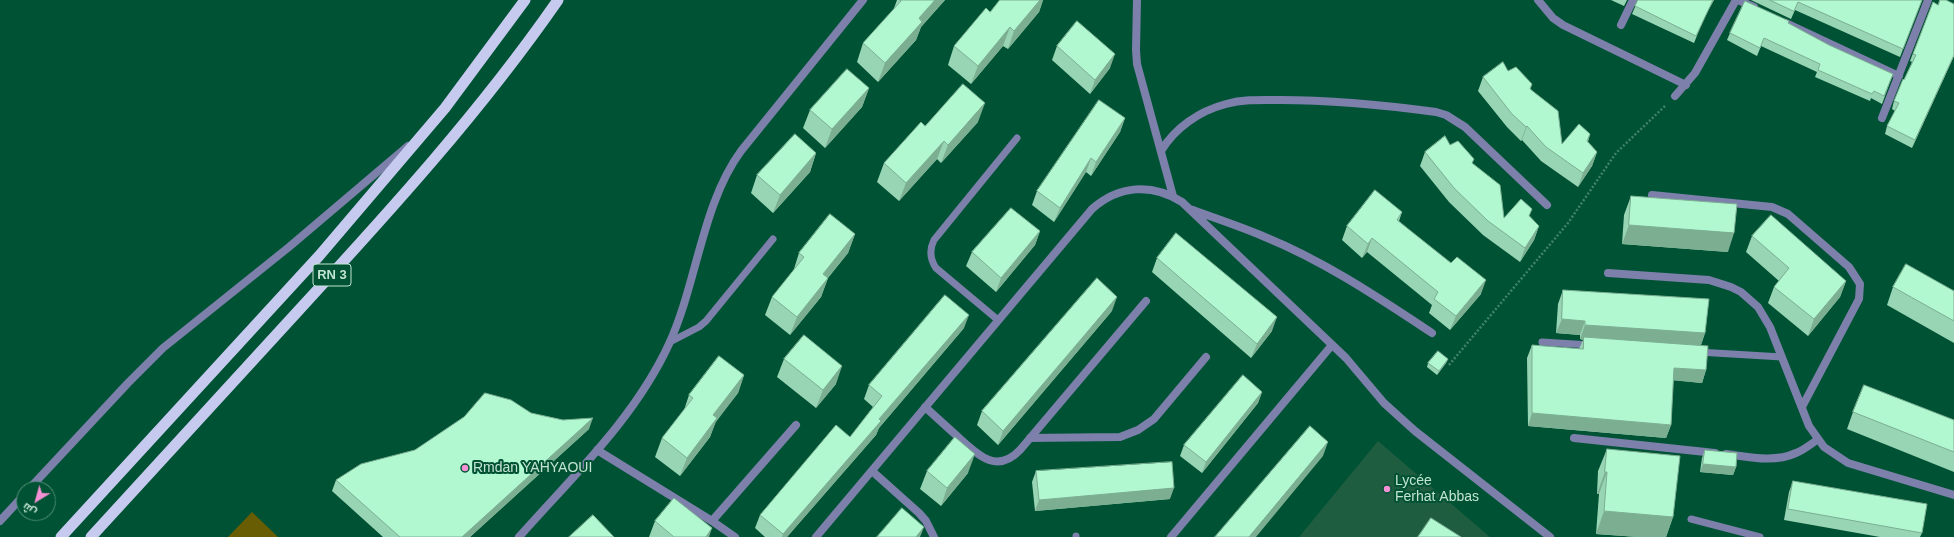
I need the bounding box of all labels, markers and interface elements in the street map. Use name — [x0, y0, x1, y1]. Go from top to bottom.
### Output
road number: RN 3 — [313, 264, 351, 286]
place label: Rmdan YAHYAOUI — [473, 460, 592, 476]
marker: Rmdan YAHYAOUI — [460, 463, 470, 473]
place label: Lycée Ferhat Abbas — [1395, 473, 1479, 506]
north arrow — [16, 481, 56, 521]
marker: Lycée Ferhat Abbas — [1382, 484, 1392, 494]
text: ش — [20, 501, 39, 519]

